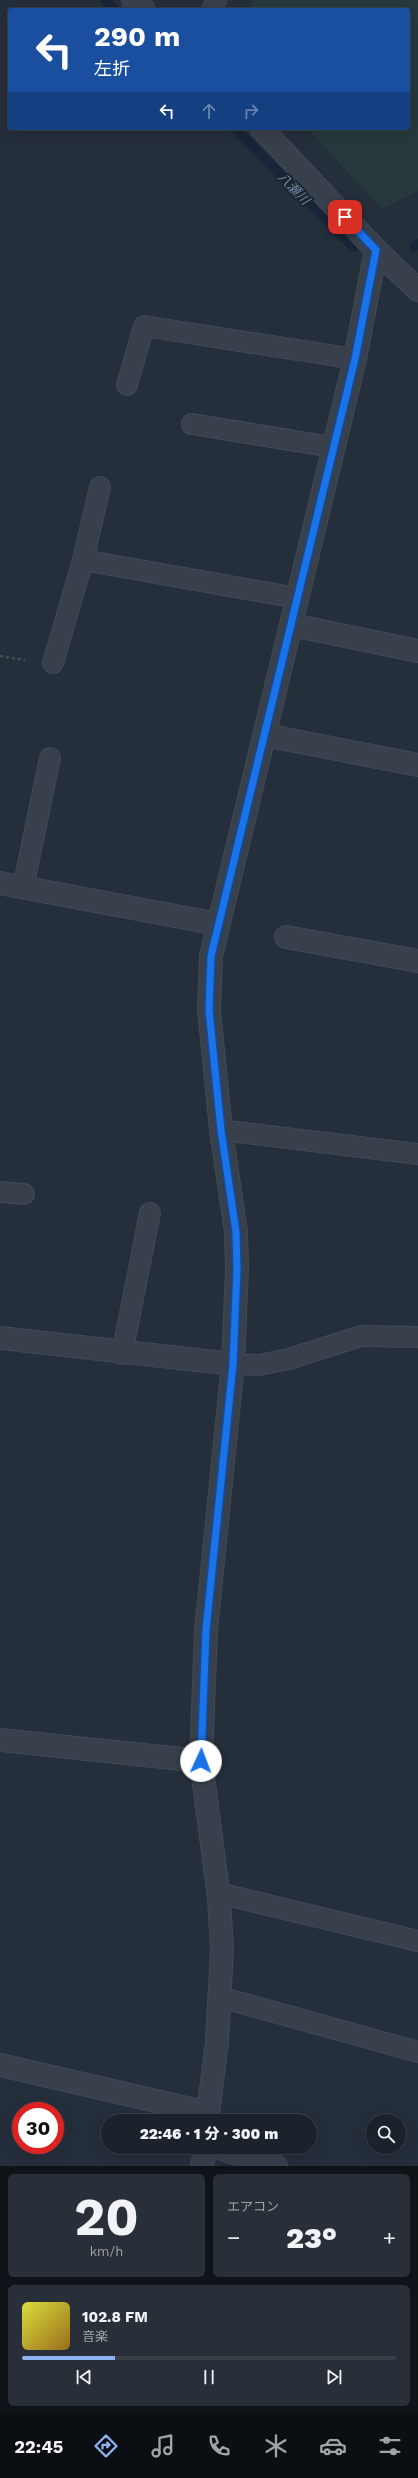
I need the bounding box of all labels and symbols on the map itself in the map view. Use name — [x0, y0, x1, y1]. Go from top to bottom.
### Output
water label: 八瀬川 — [275, 169, 314, 209]
pin — [328, 200, 362, 234]
position arrow — [180, 1740, 222, 1782]
speed limit sign: 30 — [12, 2102, 64, 2154]

